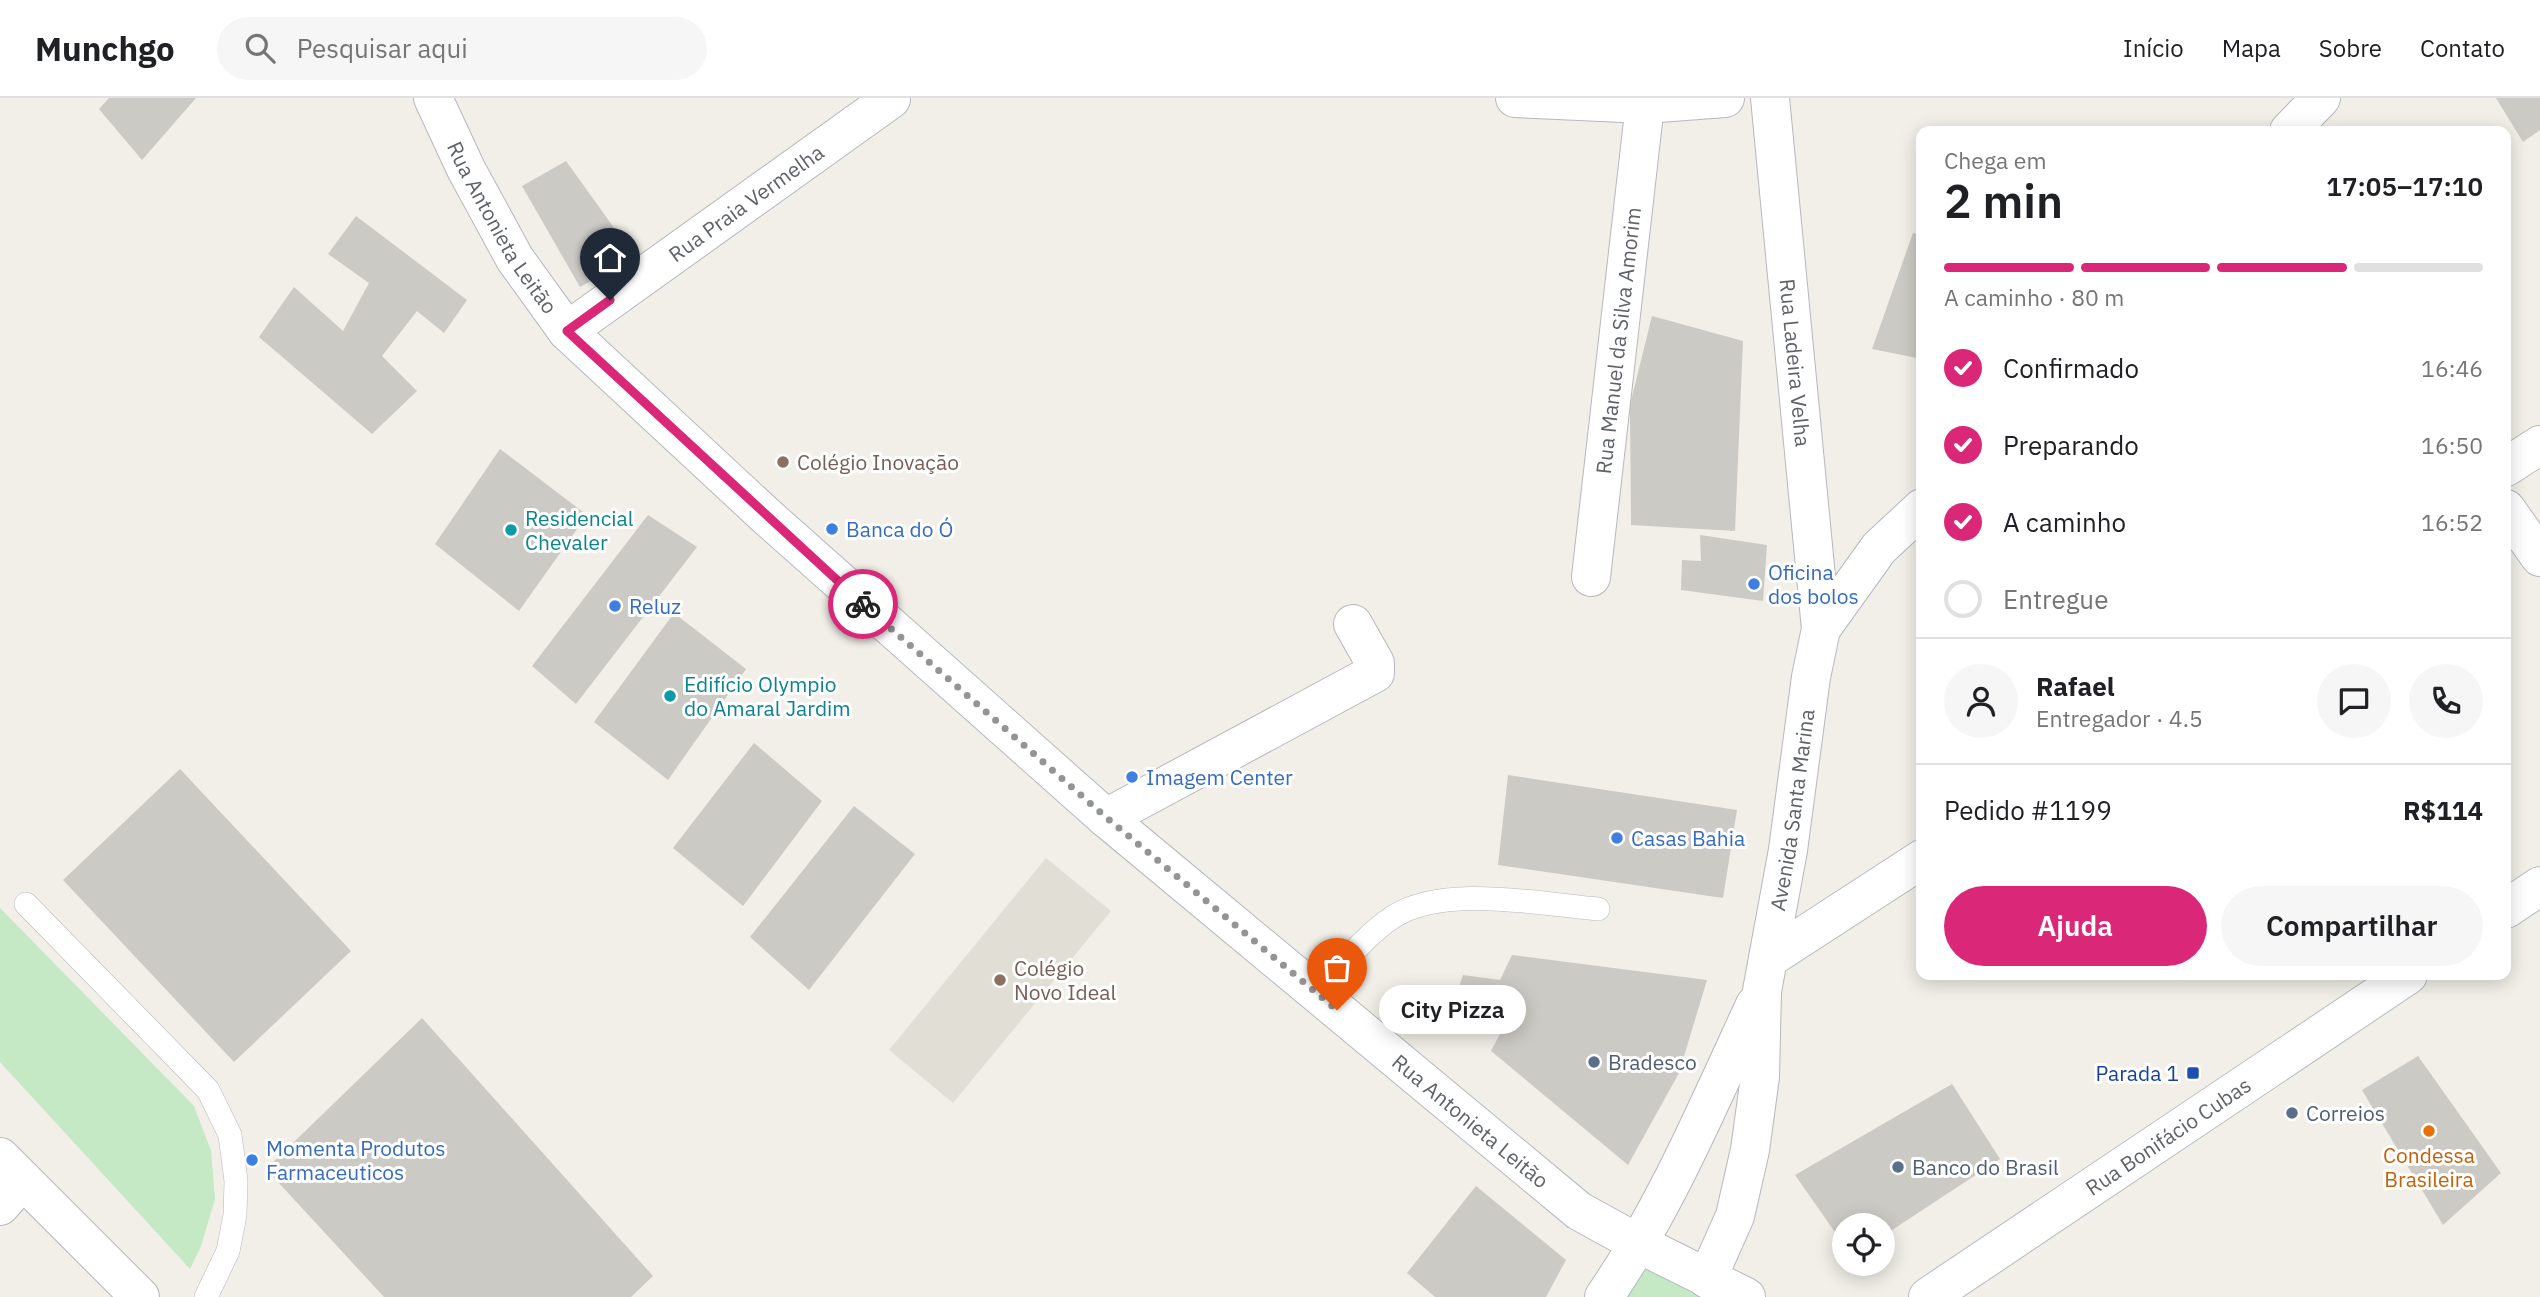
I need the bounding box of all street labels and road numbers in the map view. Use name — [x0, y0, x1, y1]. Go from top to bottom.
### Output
street label: Rua Antonieta Leitão — [441, 137, 564, 319]
street label: Rua Praia Vermelha — [663, 138, 829, 268]
street label: Rua Manuel da Silva Amorim — [1589, 206, 1647, 476]
street label: Rua Ladeira Velha — [1773, 278, 1817, 448]
street label: Avenida Santa Marina — [1763, 707, 1821, 913]
street label: Rua Antonieta Leitão — [1386, 1048, 1555, 1194]
street label: Rua Bonifácio Cubas — [2080, 1070, 2256, 1202]

